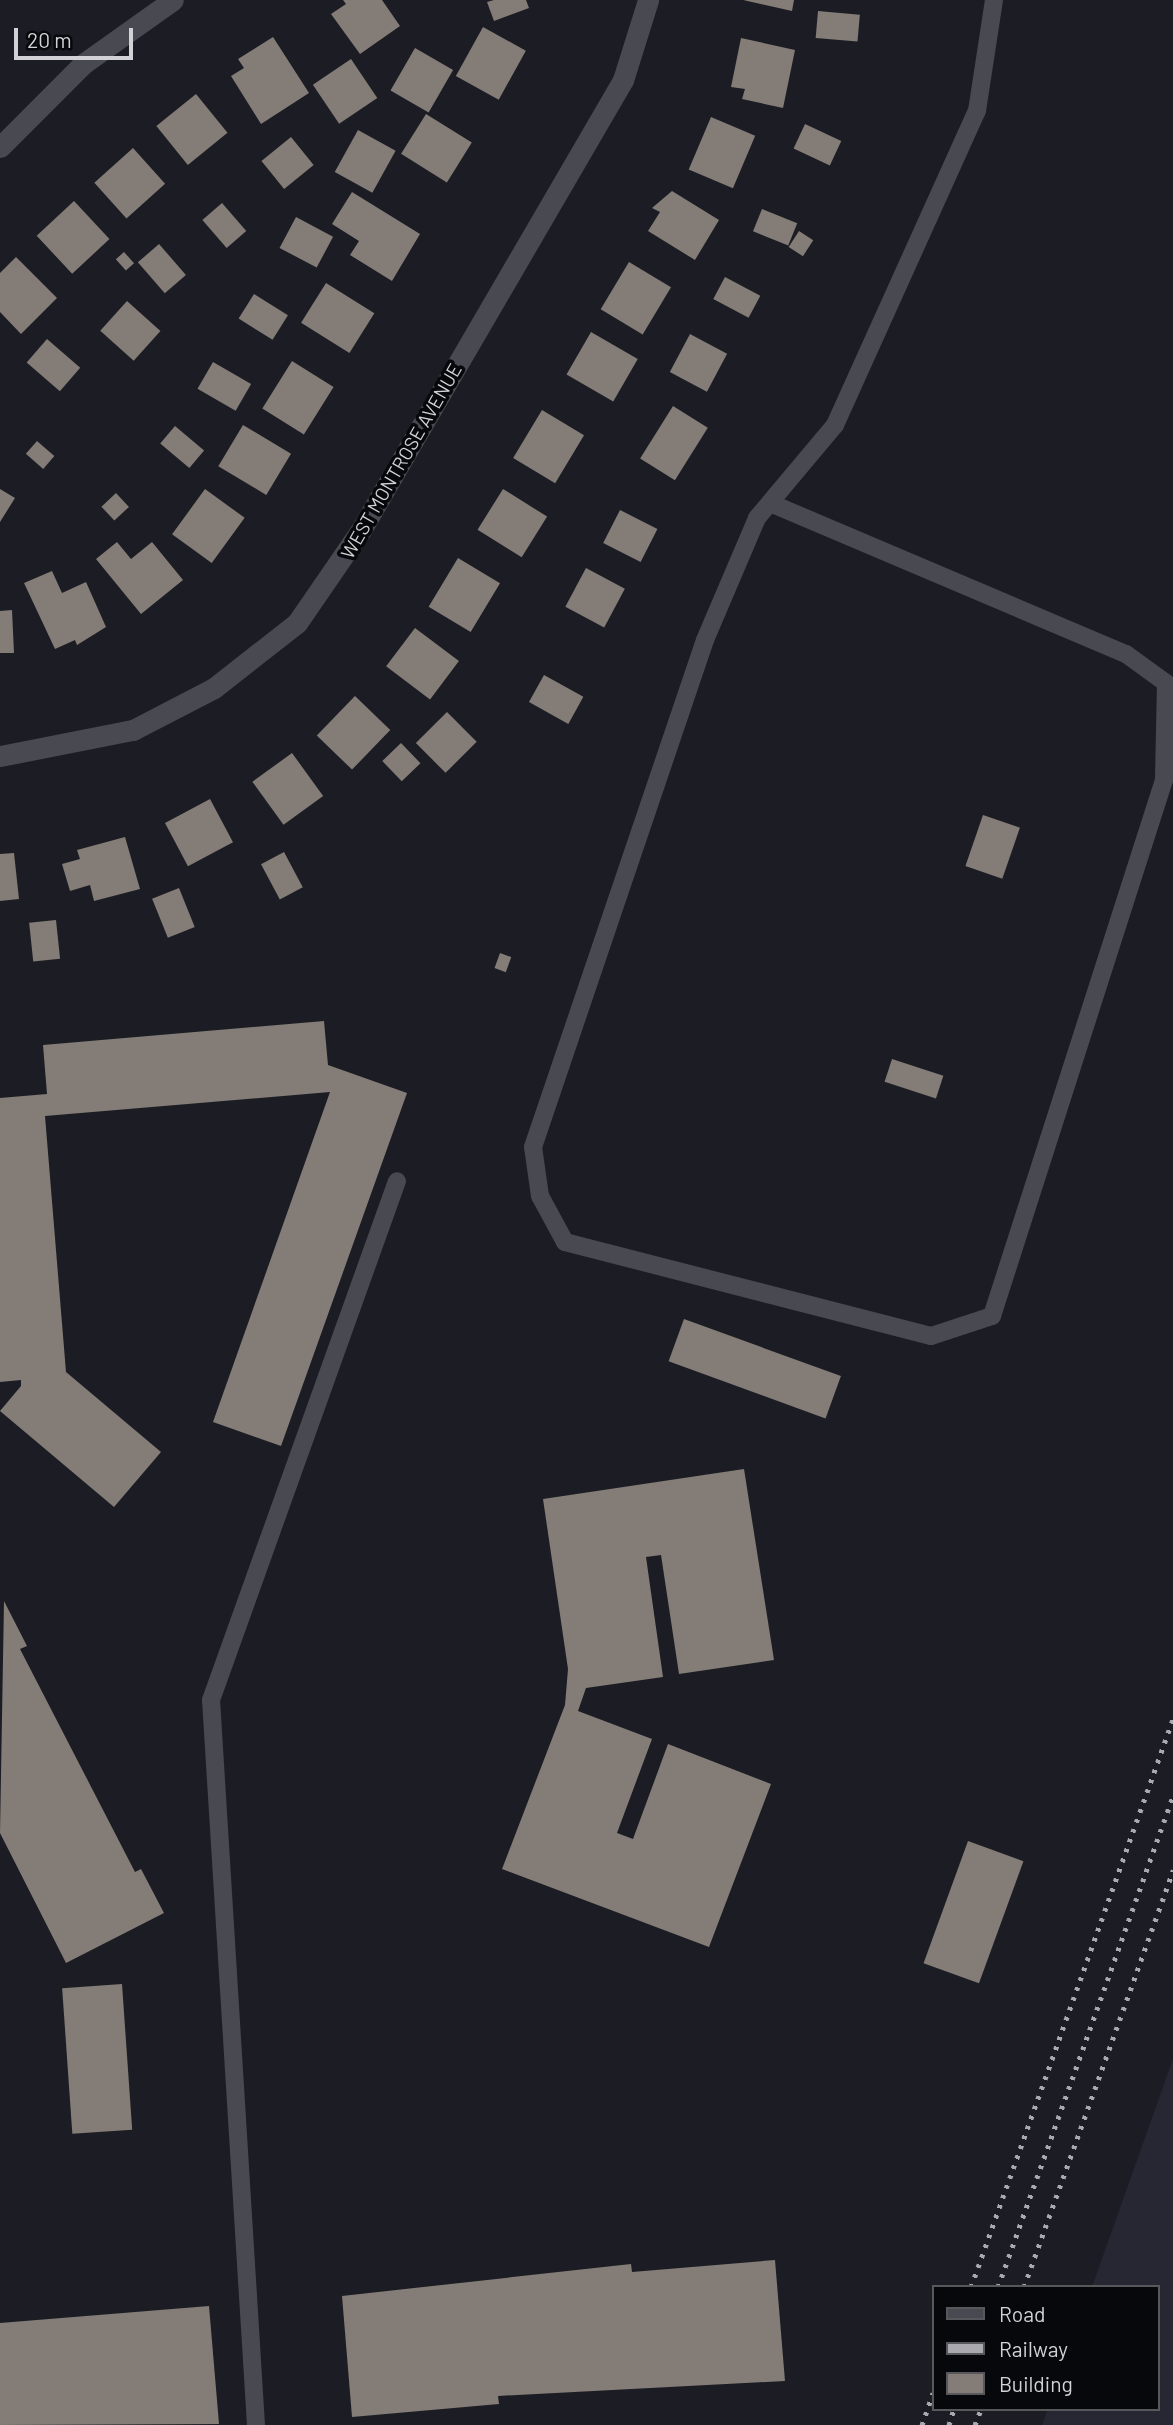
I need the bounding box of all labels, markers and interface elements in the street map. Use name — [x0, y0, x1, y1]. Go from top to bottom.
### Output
scale bar — [18, 14, 136, 58]
text: 20 m — [27, 27, 72, 52]
street label: WEST MONTROSE AVENUE — [336, 359, 466, 563]
legend — [932, 2285, 1159, 2411]
text: Road — [999, 2301, 1045, 2326]
text: Railway — [999, 2336, 1068, 2361]
text: Building — [999, 2371, 1073, 2396]

